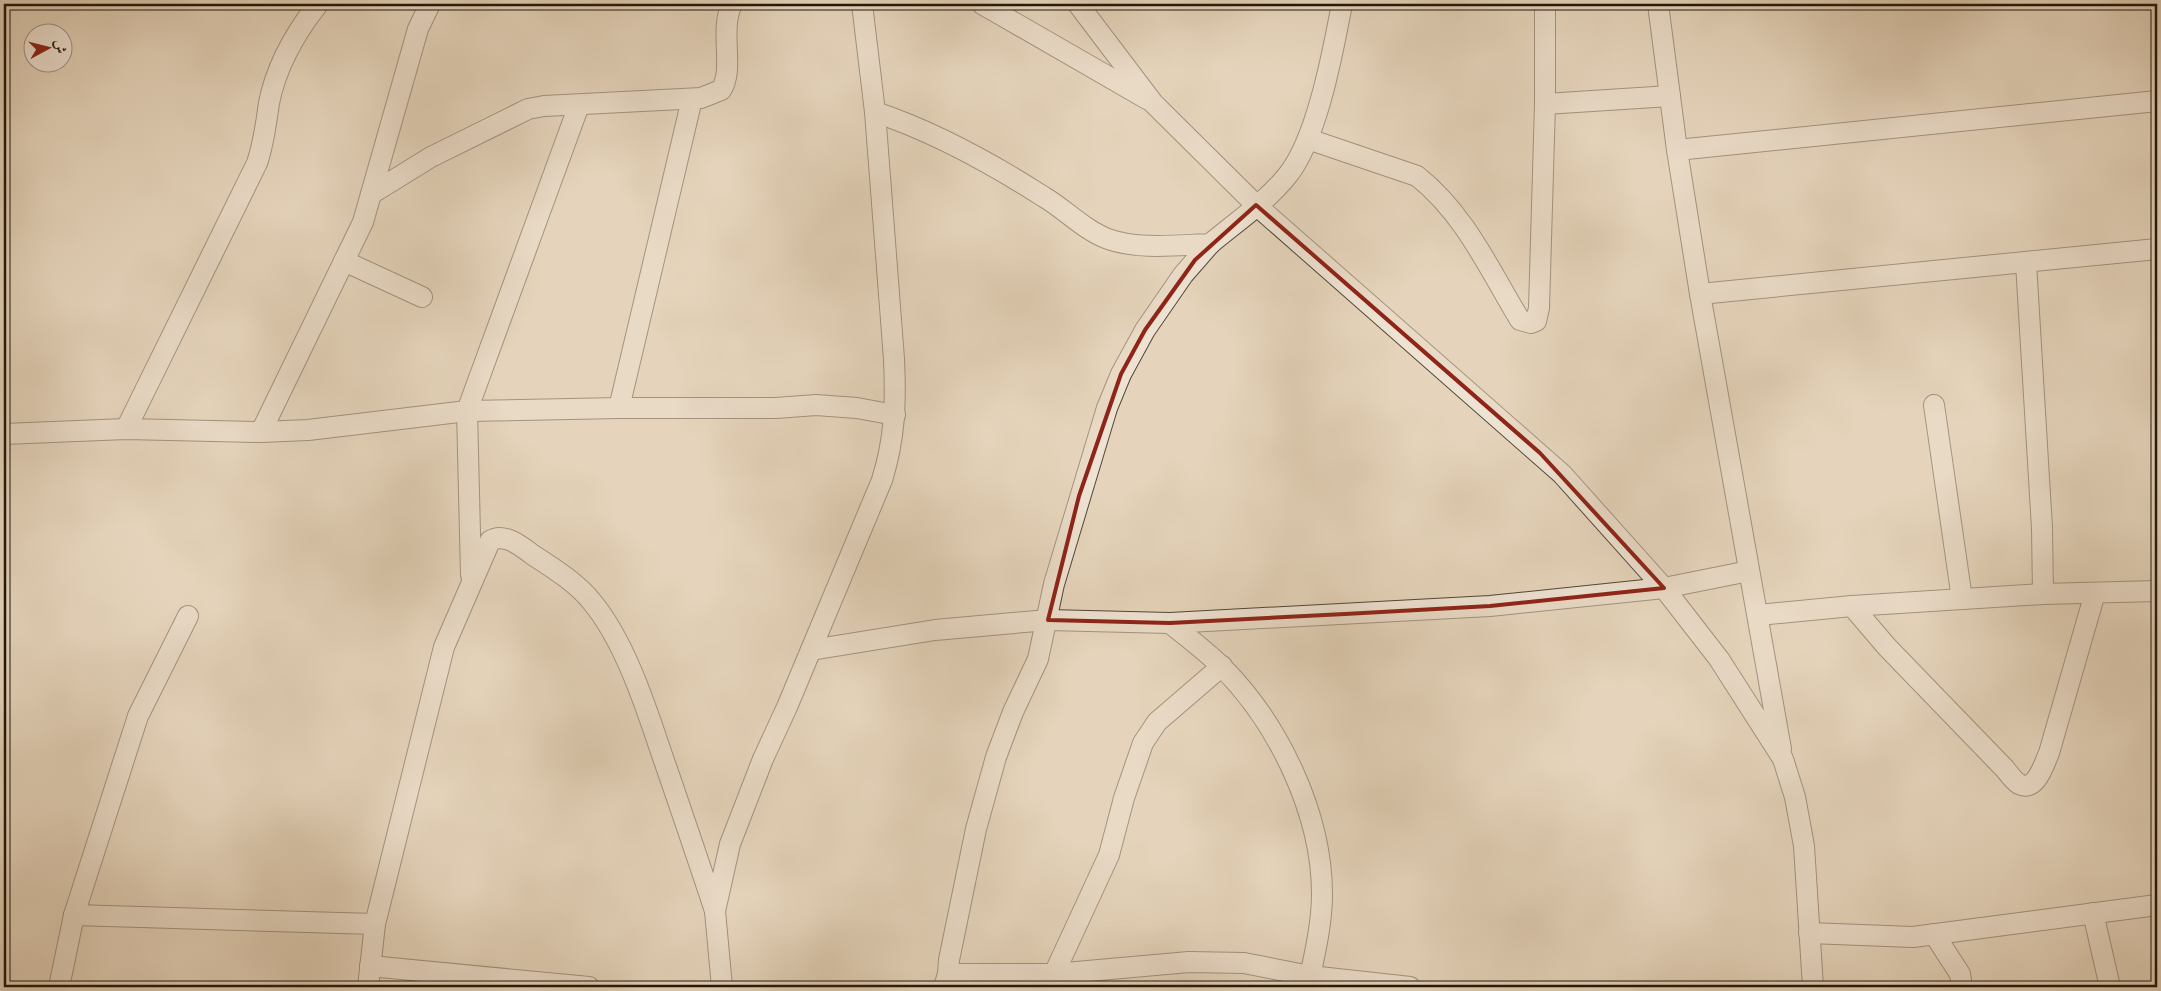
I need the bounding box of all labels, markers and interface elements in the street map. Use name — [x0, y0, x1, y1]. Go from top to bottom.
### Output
north arrow — [22, 22, 72, 72]
text: ش — [51, 39, 70, 55]

